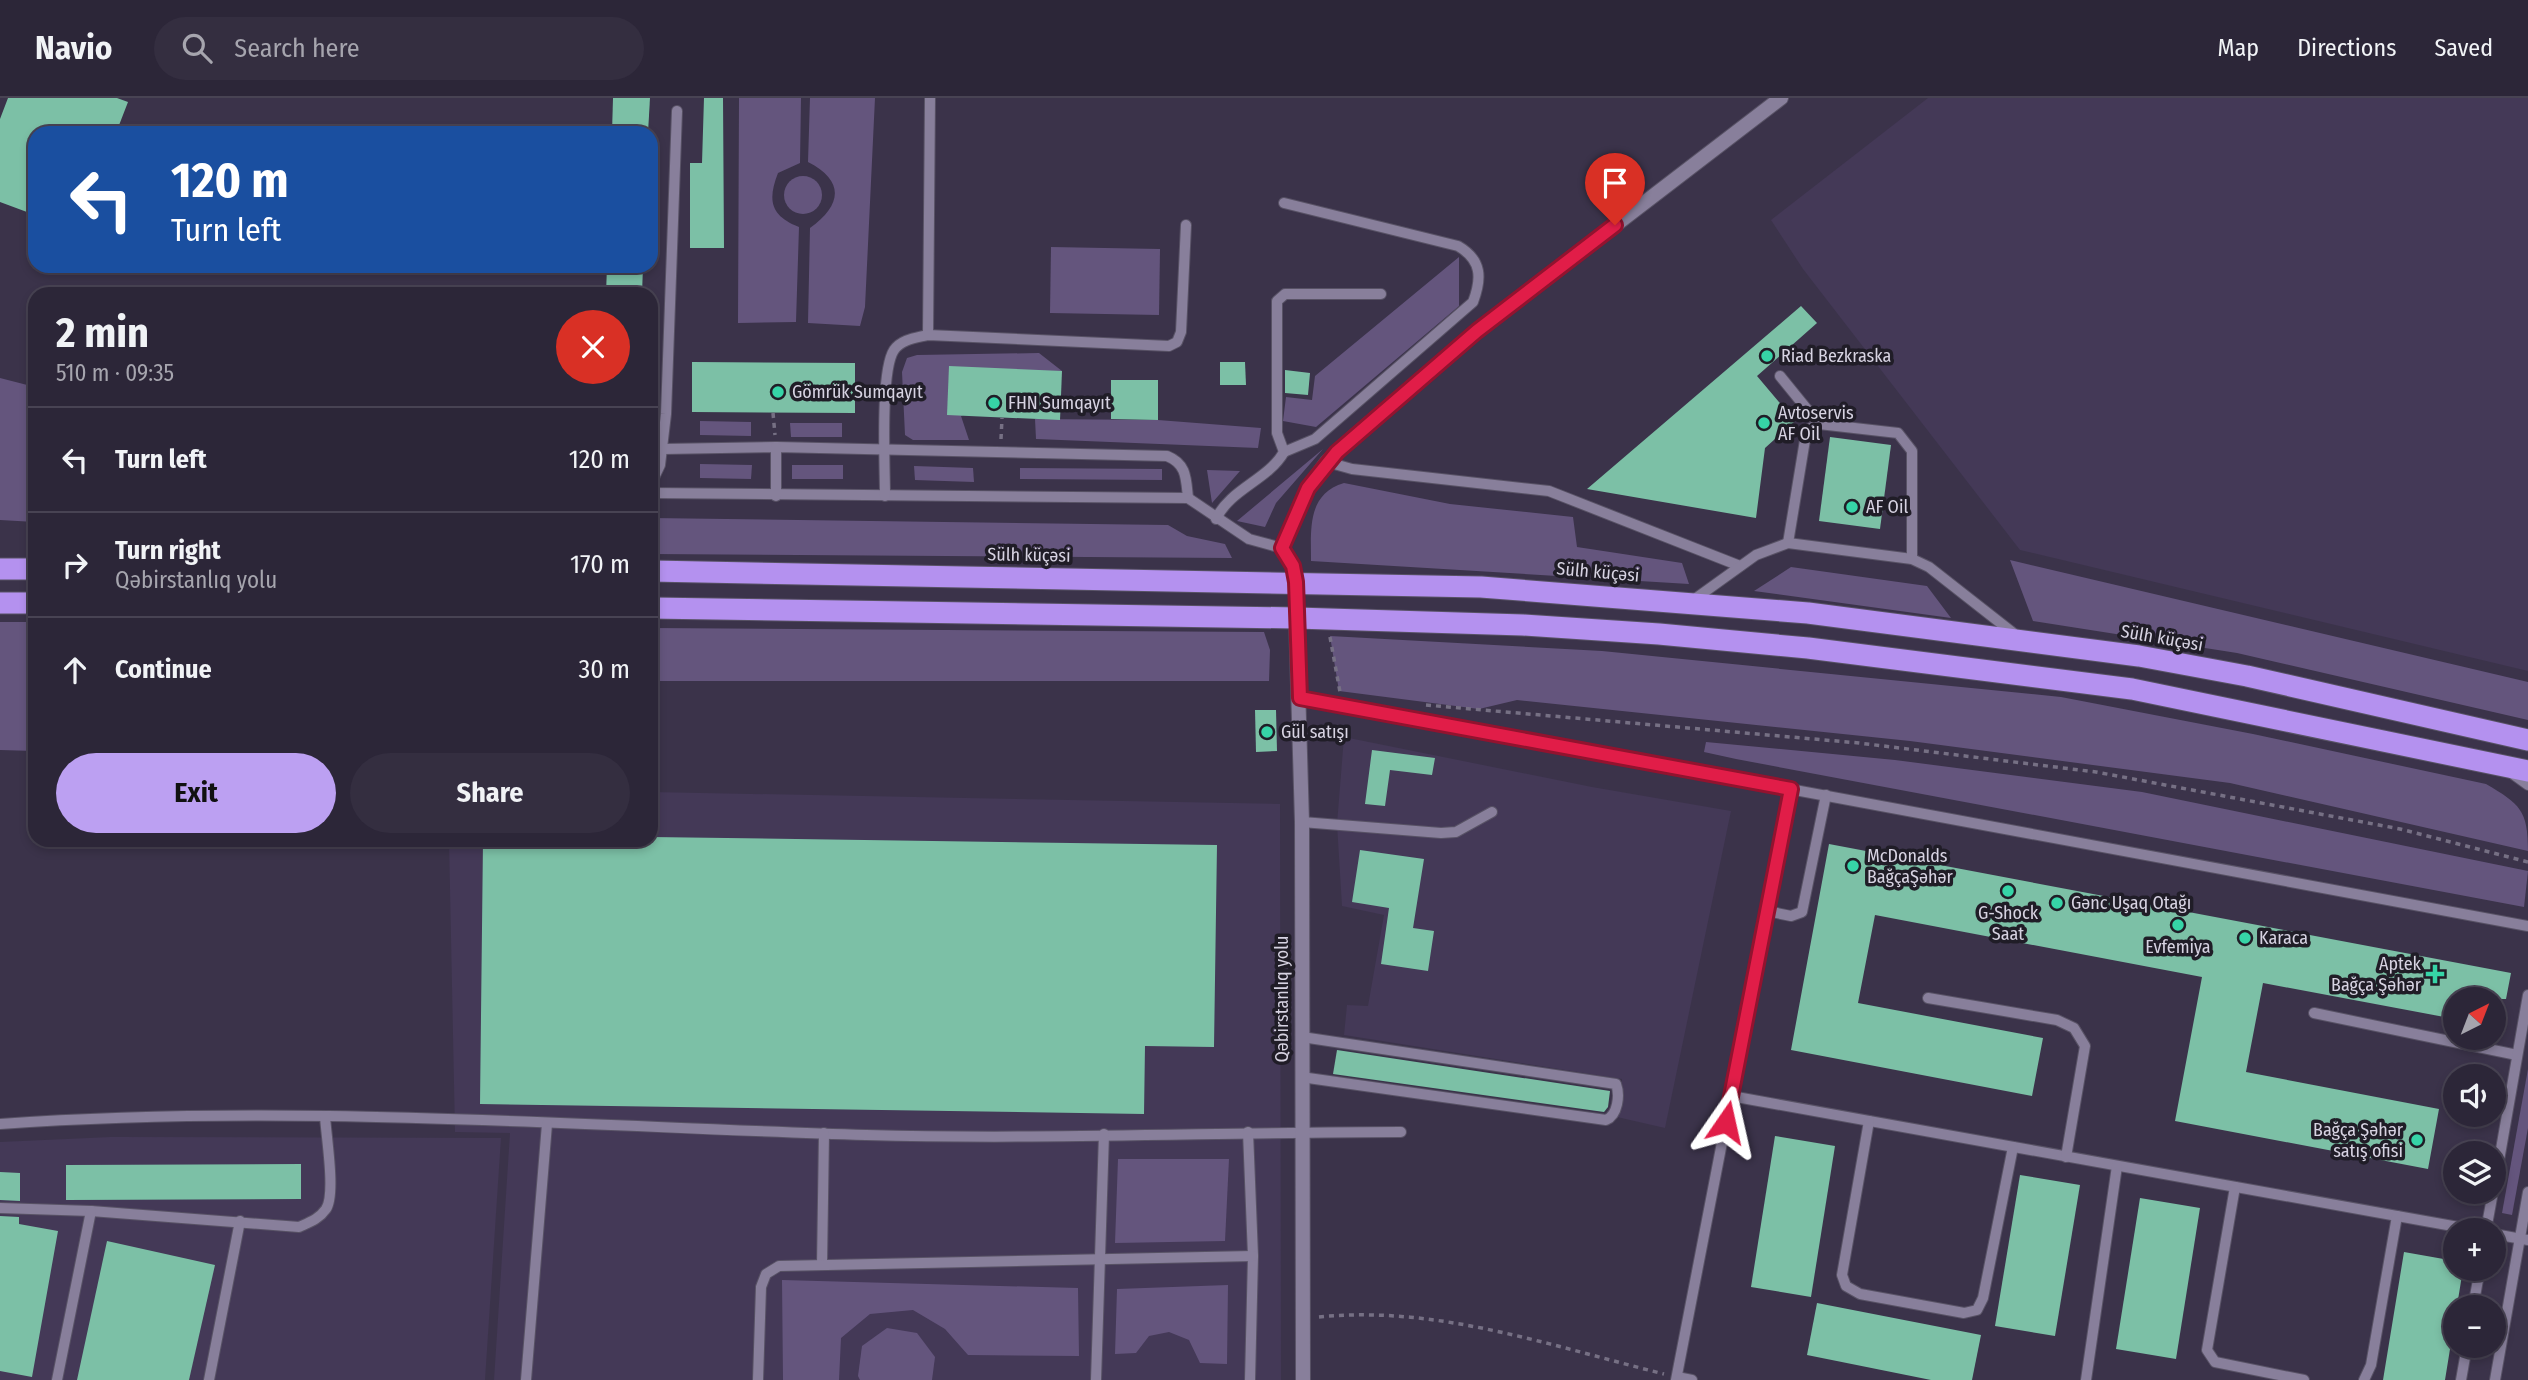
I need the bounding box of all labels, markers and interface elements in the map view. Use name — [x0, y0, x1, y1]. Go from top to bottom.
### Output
search box — [154, 17, 644, 80]
text: Navio — [35, 28, 112, 68]
icon: search — [178, 29, 216, 67]
text: Search here — [234, 33, 360, 64]
text: Map — [2218, 34, 2259, 62]
text: Directions — [2297, 34, 2396, 62]
text: Saved — [2434, 34, 2493, 62]
text: 120 m — [171, 151, 289, 210]
pin — [1585, 153, 1645, 225]
icon: left — [56, 154, 147, 245]
icon: arrive — [1596, 164, 1634, 202]
text: Turn left — [171, 211, 281, 249]
text: 2 min — [56, 308, 149, 358]
button: close — [556, 310, 630, 384]
place label: Riad Bezkraska — [1781, 345, 1891, 367]
marker: Riad Bezkraska — [1759, 348, 1775, 364]
text: 510 m · 09:35 — [56, 359, 174, 387]
place label: Gömrük Sumqayıt — [792, 381, 923, 403]
marker: Gömrük Sumqayıt — [770, 384, 786, 400]
place label: FHN Sumqayıt — [1008, 392, 1111, 414]
marker: FHN Sumqayıt — [986, 395, 1002, 411]
place label: Avtoservis AF Oil — [1778, 402, 1854, 445]
marker: Avtoservis AF Oil — [1756, 415, 1772, 431]
icon: left — [56, 441, 94, 479]
text: Turn left — [115, 444, 207, 475]
text: 120 m — [569, 444, 630, 475]
place label: AF Oil — [1866, 496, 1908, 518]
marker: AF Oil — [1844, 499, 1860, 515]
text: Turn right — [115, 535, 221, 566]
street label: Sülh küçəsi — [987, 543, 1071, 567]
icon: right — [56, 546, 94, 584]
text: 170 m — [570, 549, 630, 580]
street label: Sülh küçəsi — [1556, 557, 1640, 587]
text: Qəbirstanlıq yolu — [115, 566, 277, 594]
street label: Sülh küçəsi — [2119, 620, 2205, 656]
icon: ahead — [56, 651, 94, 689]
text: Continue — [115, 654, 212, 685]
text: 30 m — [579, 654, 630, 685]
place label: Gül satışı — [1281, 721, 1349, 743]
marker: Gül satışı — [1259, 724, 1275, 740]
button: Exit — [56, 753, 336, 833]
button: Share — [350, 753, 630, 833]
place label: McDonalds BağçaŞəhər — [1867, 845, 1953, 888]
marker: McDonalds BağçaŞəhər — [1845, 858, 1861, 874]
marker: G-Shock Saat — [2000, 883, 2016, 899]
place label: Gənc Uşaq Otağı — [2071, 892, 2191, 914]
marker: Gənc Uşaq Otağı — [2049, 895, 2065, 911]
place label: G-Shock Saat — [1978, 902, 2039, 945]
marker: Evfemiya — [2170, 917, 2186, 933]
place label: Karaca — [2259, 927, 2308, 949]
marker: Karaca — [2237, 930, 2253, 946]
street label: Qəbirstanlıq yolu — [1271, 936, 1293, 1062]
place label: Evfemiya — [2145, 936, 2211, 958]
place label: Aptek Bağça Şəhər — [2331, 953, 2422, 996]
marker: Aptek Bağça Şəhər — [2427, 966, 2443, 982]
north arrow — [2443, 987, 2506, 1050]
map controls — [2443, 987, 2506, 1358]
button: sound — [2443, 1064, 2506, 1127]
position arrow — [1689, 1085, 1763, 1159]
place label: Bağça Şəhər satış ofisi — [2313, 1119, 2404, 1162]
marker: Bağça Şəhər satış ofisi — [2409, 1132, 2425, 1148]
button: layers — [2443, 1141, 2506, 1204]
button: + — [2443, 1218, 2506, 1281]
button: − — [2443, 1295, 2506, 1358]

